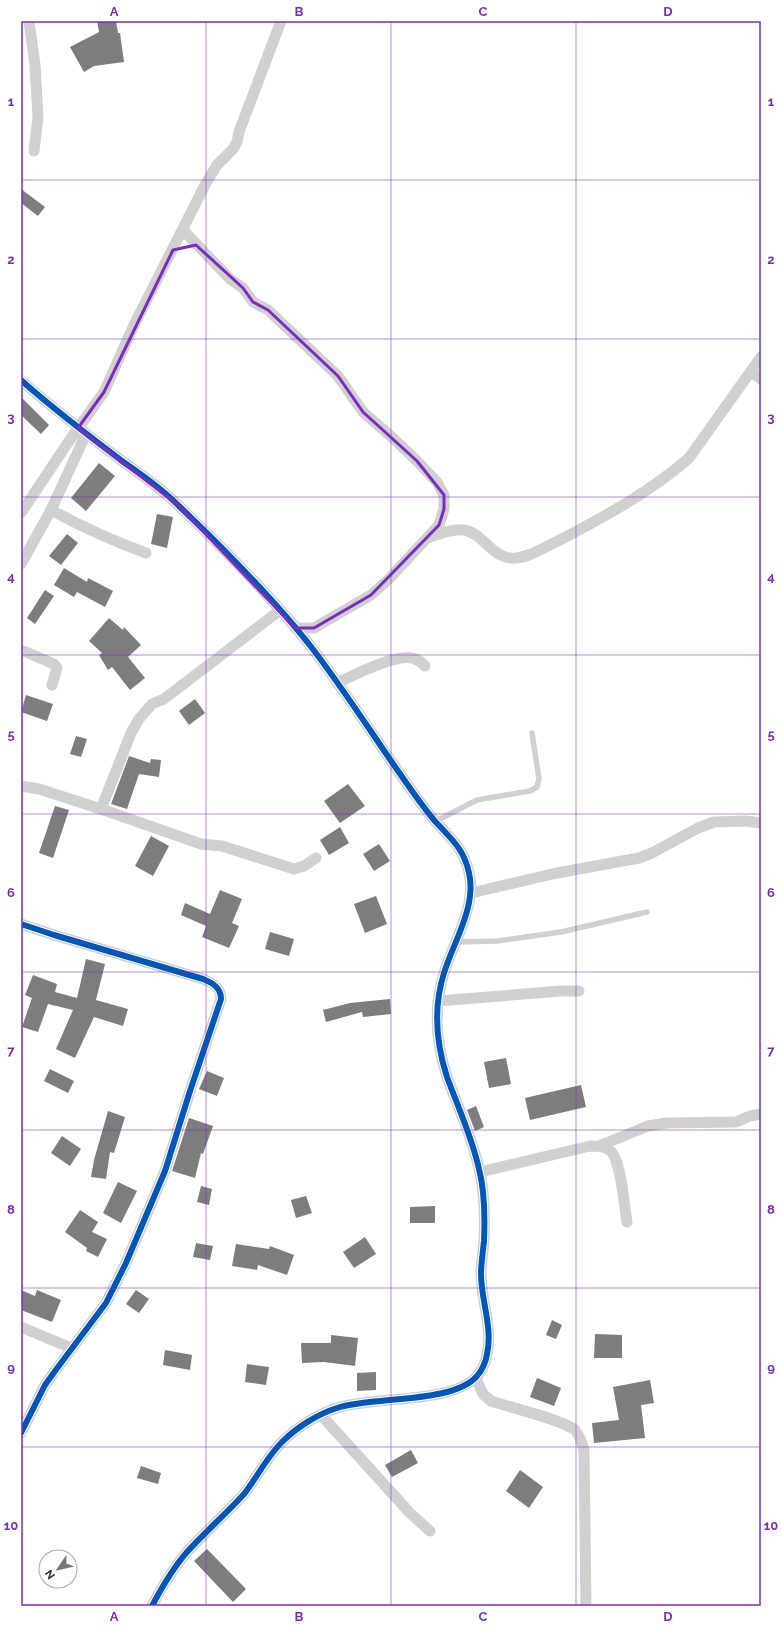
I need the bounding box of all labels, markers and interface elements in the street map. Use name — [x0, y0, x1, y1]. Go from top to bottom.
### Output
text: A — [110, 4, 119, 19]
text: B — [295, 4, 304, 19]
text: C — [479, 4, 488, 19]
text: D — [663, 4, 673, 19]
text: 1 — [8, 94, 15, 109]
text: 1 — [768, 94, 775, 109]
text: 2 — [7, 252, 15, 267]
text: 2 — [767, 252, 775, 267]
text: 3 — [7, 410, 15, 425]
text: 3 — [767, 410, 775, 425]
text: 4 — [7, 569, 15, 584]
text: 4 — [767, 569, 775, 584]
text: 5 — [7, 727, 15, 742]
text: 5 — [767, 727, 775, 742]
text: 6 — [7, 885, 15, 900]
text: 6 — [767, 885, 775, 900]
text: 7 — [7, 1043, 15, 1058]
text: 7 — [767, 1043, 775, 1058]
text: 8 — [7, 1202, 15, 1217]
text: 8 — [767, 1202, 775, 1217]
text: 9 — [7, 1360, 15, 1375]
text: 9 — [767, 1360, 775, 1375]
text: 10 — [4, 1518, 18, 1533]
text: 10 — [764, 1518, 778, 1533]
north arrow — [38, 1549, 78, 1589]
text: N — [42, 1567, 58, 1581]
text: A — [110, 1609, 119, 1624]
text: B — [295, 1609, 304, 1624]
text: C — [479, 1609, 488, 1624]
text: D — [663, 1609, 673, 1624]

